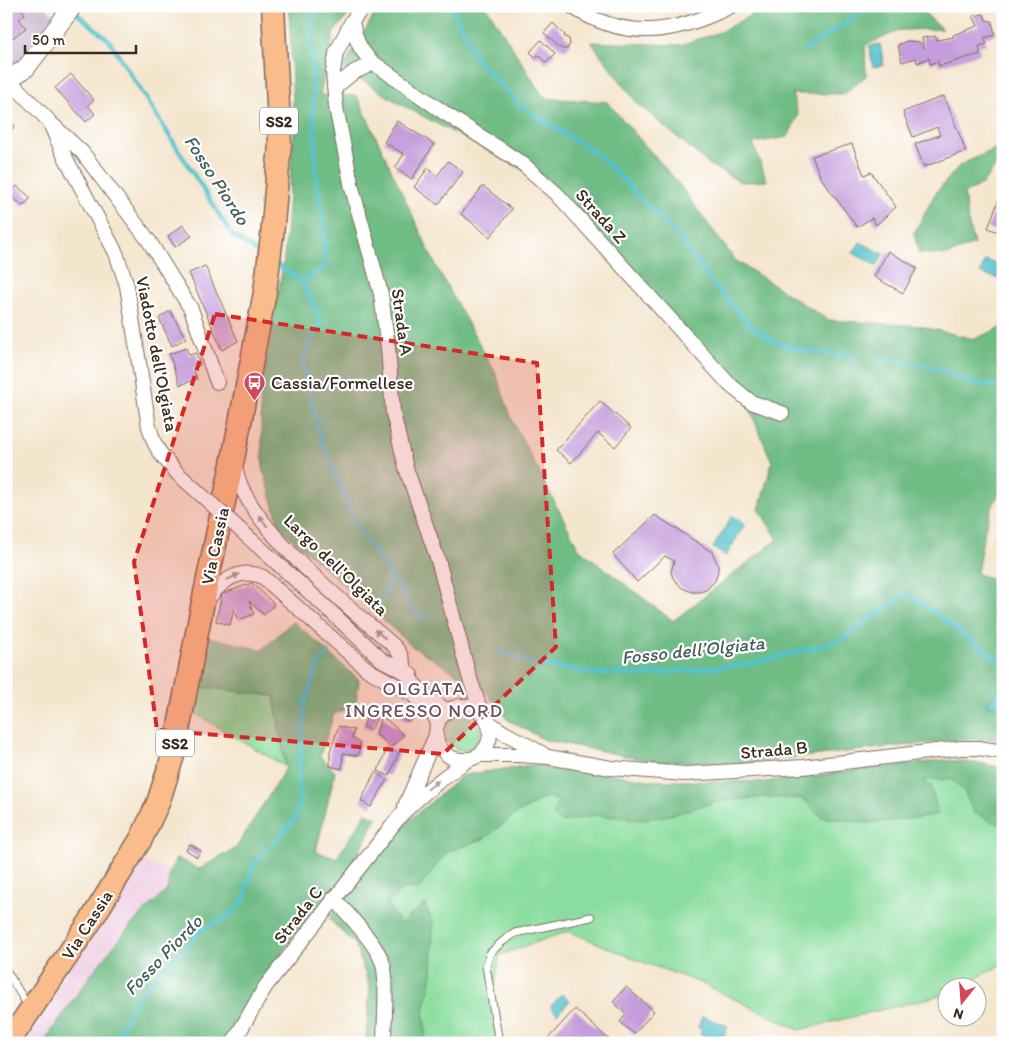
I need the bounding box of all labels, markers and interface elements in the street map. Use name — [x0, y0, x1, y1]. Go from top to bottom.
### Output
scale bar — [25, 22, 136, 54]
text: 50 m — [32, 31, 65, 49]
road number: SS2 — [260, 108, 298, 134]
water label: Fosso Piordo — [179, 131, 255, 230]
street label: Strada Z — [571, 184, 631, 248]
street label: Viadotto dell'Olgiata — [131, 274, 183, 434]
street label: Strada A — [386, 287, 418, 357]
bus stop icon: Cassia/Formellese — [243, 371, 267, 402]
place label: Cassia/Formellese — [271, 372, 413, 394]
street label: Via Cassia — [196, 505, 234, 587]
street label: Largo dell'Olgiata — [279, 510, 393, 621]
one-way arrow — [258, 515, 269, 528]
one-way arrow — [226, 573, 241, 582]
one-way arrow — [373, 628, 386, 639]
water label: Fosso dell’Olgiata — [620, 631, 766, 669]
district label: OLGIATA INGRESSO NORD — [345, 677, 503, 722]
road number: SS2 — [156, 730, 194, 756]
street label: Strada B — [739, 736, 809, 764]
one-way arrow — [426, 780, 439, 791]
street label: Strada C — [269, 882, 327, 948]
street label: Via Cassia — [56, 886, 118, 964]
water label: Fosso Piordo — [119, 909, 208, 1000]
north arrow — [936, 976, 986, 1026]
text: N — [951, 1004, 965, 1023]

